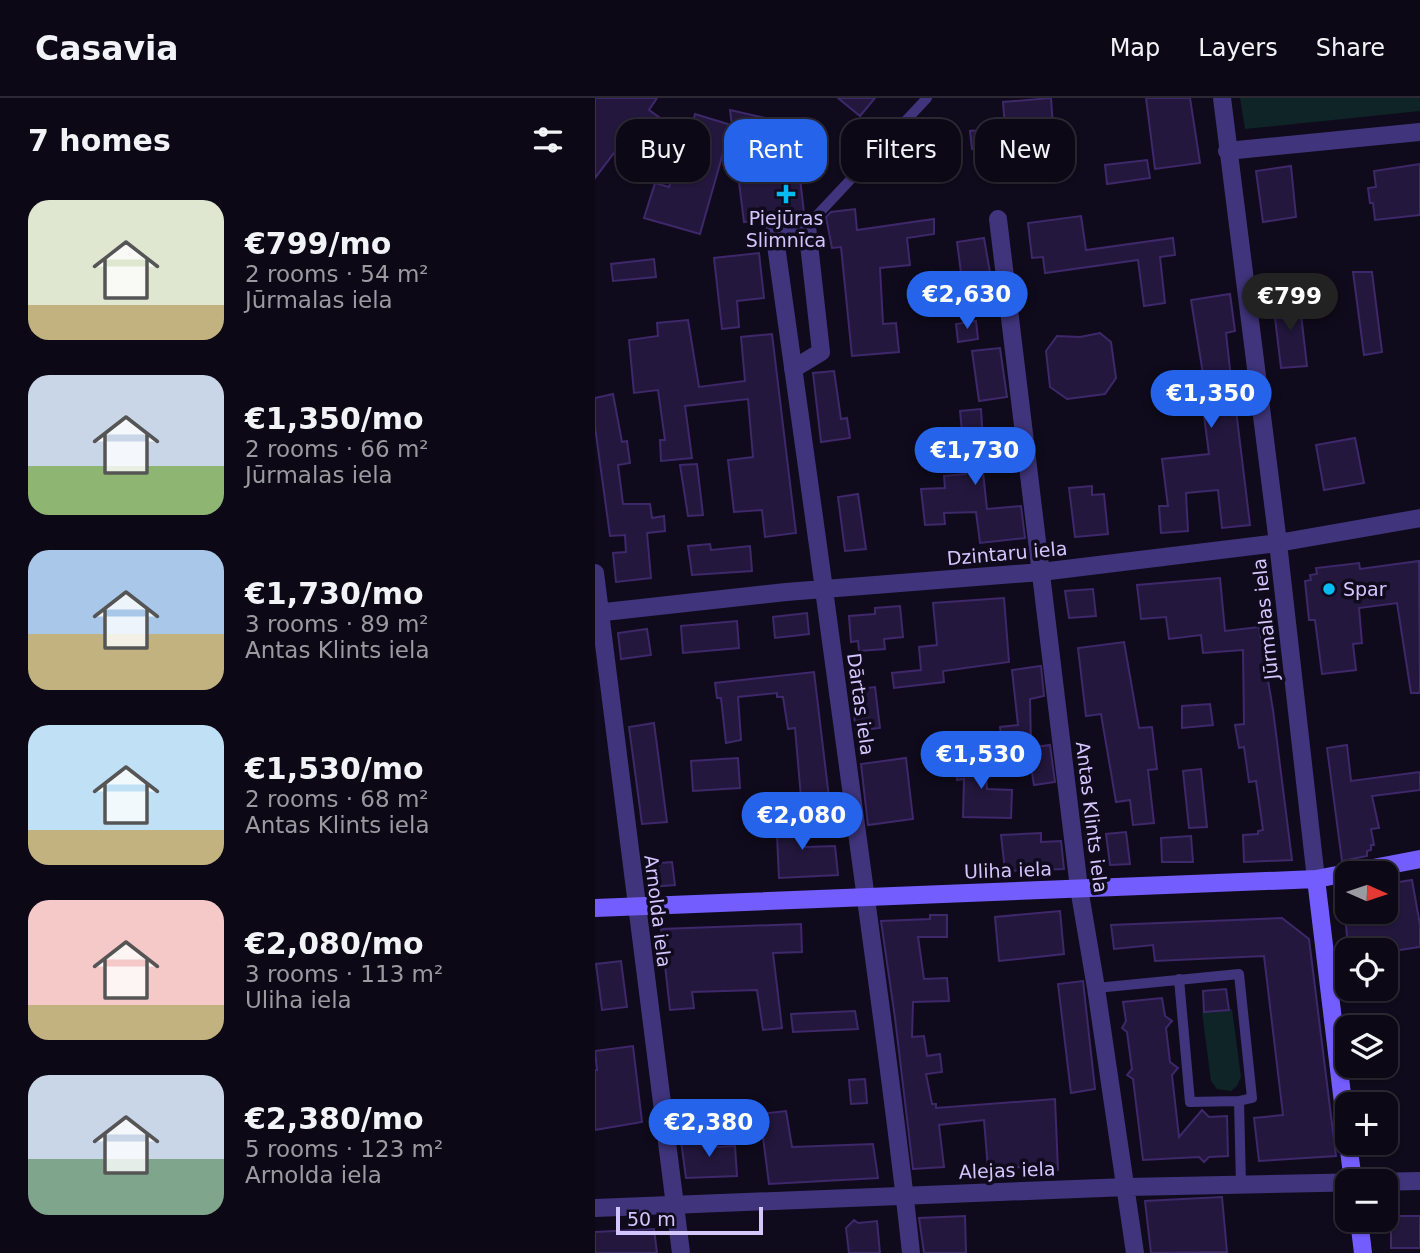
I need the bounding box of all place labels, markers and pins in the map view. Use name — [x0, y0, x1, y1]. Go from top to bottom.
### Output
marker: Piejūras Slimnīca — [776, 184, 796, 204]
place label: Piejūras Slimnīca — [746, 207, 826, 251]
pin: €2,630 — [910, 272, 1024, 331]
pin: €799 — [1249, 274, 1331, 333]
pin: €1,350 — [1154, 370, 1268, 430]
pin: €1,730 — [918, 428, 1032, 487]
place label: Spar — [1343, 578, 1387, 600]
marker: Spar — [1321, 581, 1337, 597]
pin: €1,530 — [924, 732, 1038, 791]
pin: €2,080 — [745, 792, 859, 852]
pin: €2,380 — [652, 1100, 766, 1159]

